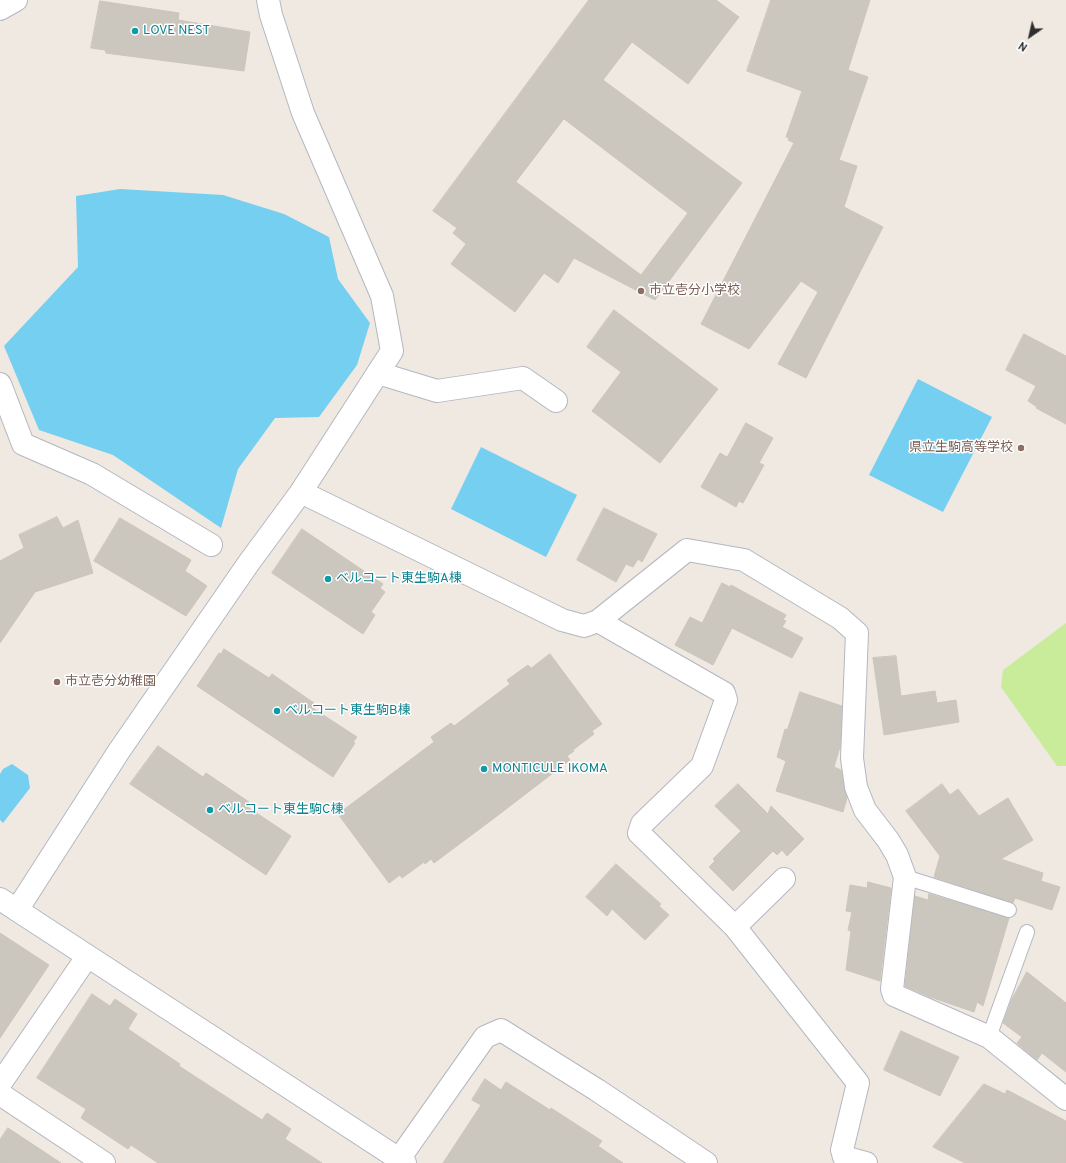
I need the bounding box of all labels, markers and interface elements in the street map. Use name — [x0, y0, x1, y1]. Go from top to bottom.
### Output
north arrow — [1010, 16, 1050, 56]
place label: LOVE NEST — [143, 23, 210, 39]
marker: LOVE NEST — [130, 26, 140, 36]
text: N — [1016, 38, 1030, 54]
place label: 市立壱分小学校 — [649, 283, 740, 299]
marker: 市立壱分小学校 — [636, 286, 646, 296]
place label: 県立生駒高等学校 — [909, 440, 1013, 456]
marker: 県立生駒高等学校 — [1016, 443, 1026, 453]
place label: ベルコート東生駒A棟 — [336, 571, 462, 587]
marker: ベルコート東生駒A棟 — [323, 574, 333, 584]
place label: 市立壱分幼稚園 — [65, 674, 156, 690]
marker: 市立壱分幼稚園 — [52, 677, 62, 687]
place label: ベルコート東生駒B棟 — [285, 703, 411, 719]
marker: ベルコート東生駒B棟 — [272, 706, 282, 716]
place label: MONTICULE IKOMA — [492, 761, 608, 777]
marker: MONTICULE IKOMA — [479, 764, 489, 774]
place label: ベルコート東生駒C棟 — [218, 802, 343, 818]
marker: ベルコート東生駒C棟 — [205, 805, 215, 815]

